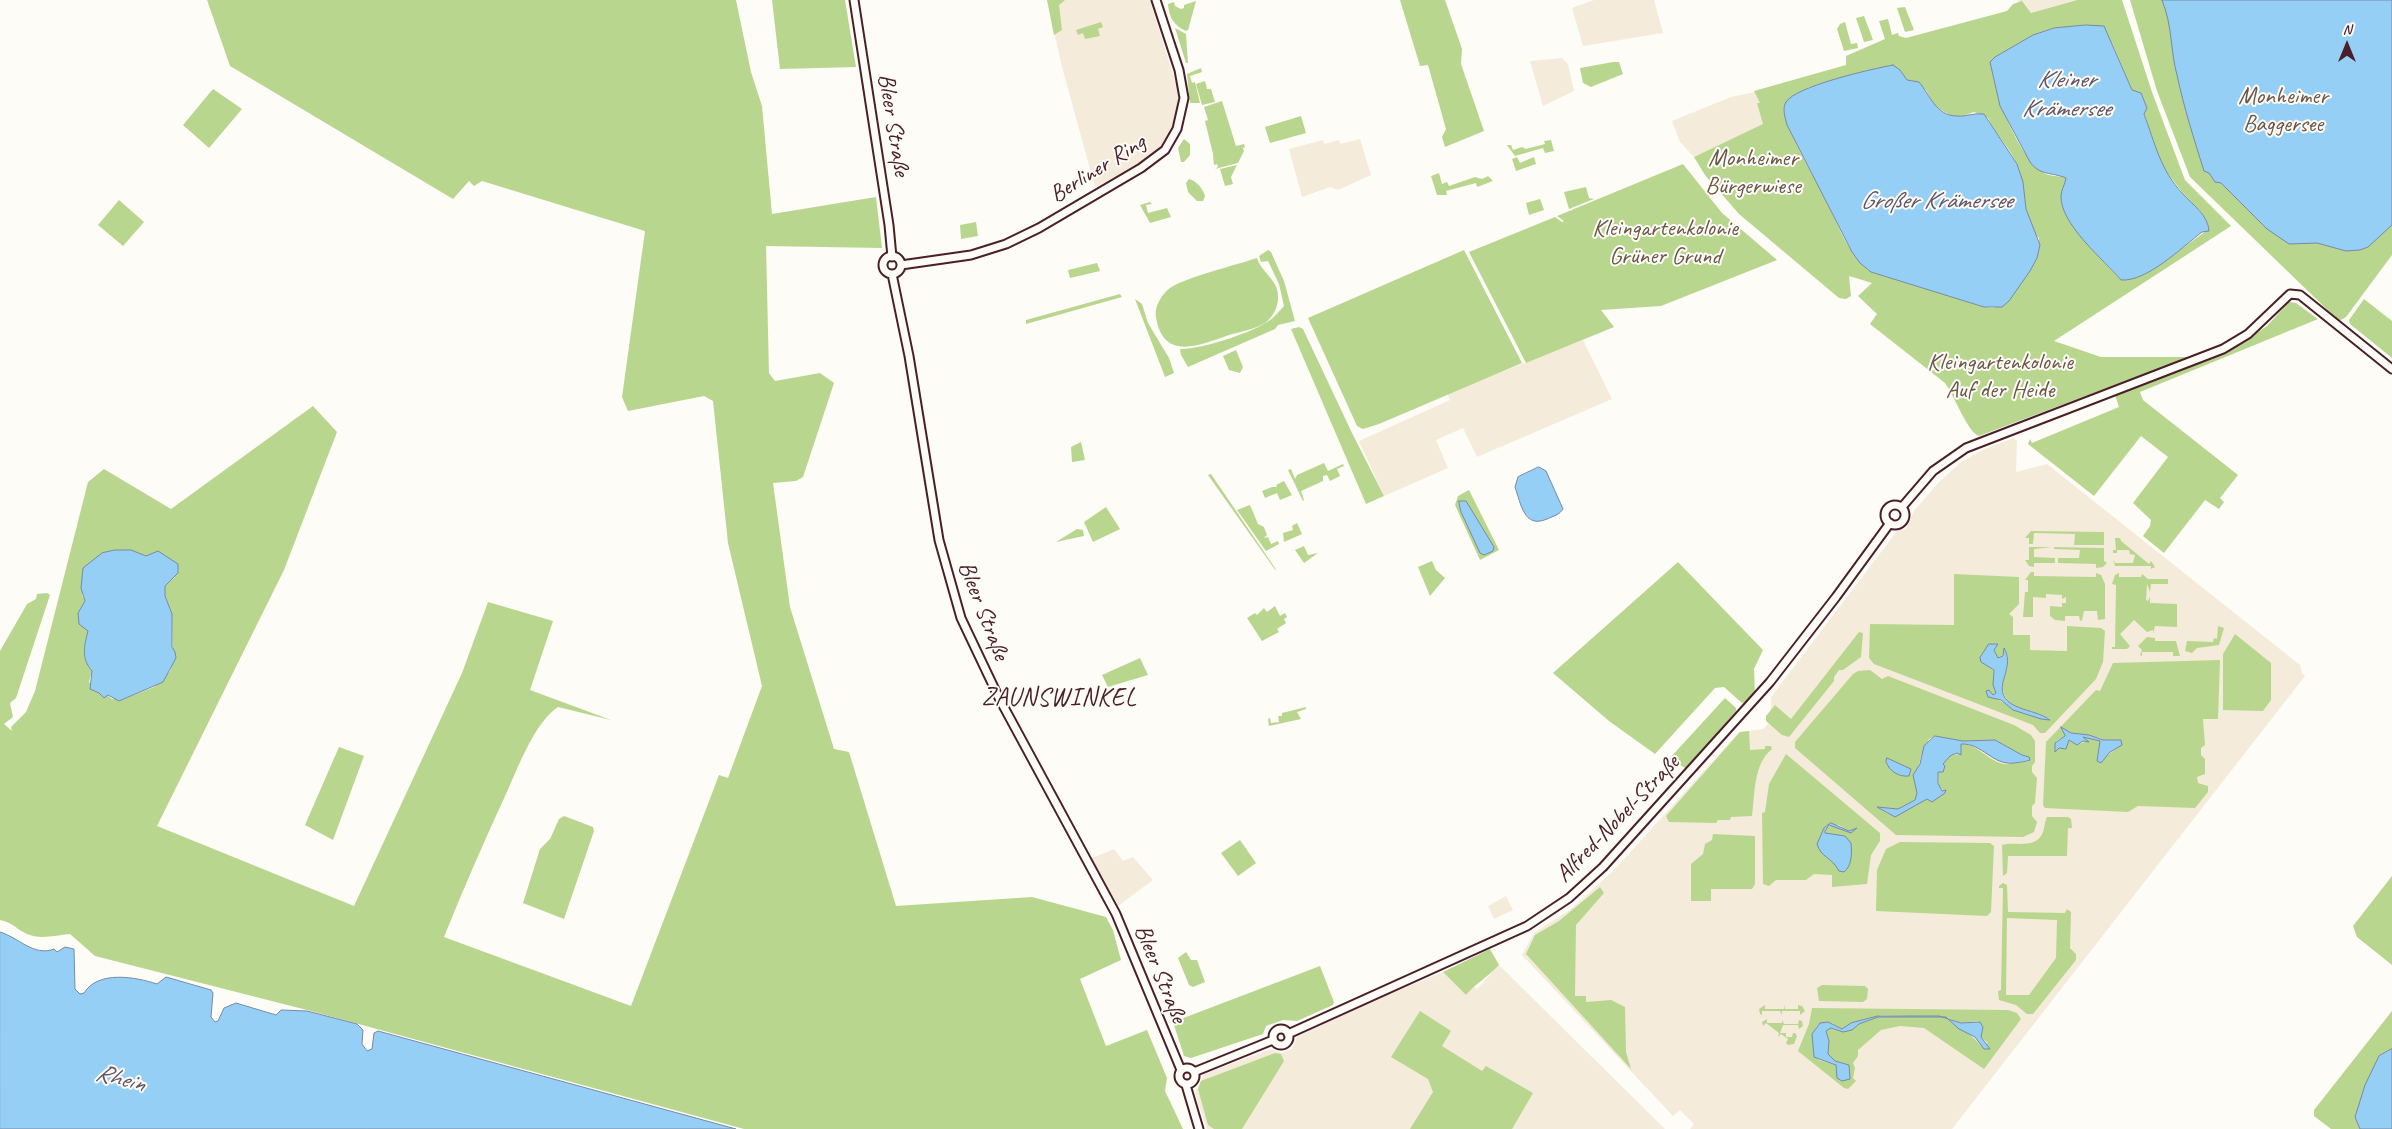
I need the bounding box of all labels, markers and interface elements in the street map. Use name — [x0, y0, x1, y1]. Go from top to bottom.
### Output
north arrow — [2322, 20, 2372, 70]
text: N — [2343, 21, 2351, 38]
water label: Kleiner Krämersee — [2022, 65, 2110, 124]
street label: Bleer Straße — [871, 72, 915, 178]
park label: Monheimer Baggersee — [2238, 83, 2328, 139]
street label: Berliner Ring — [1045, 128, 1151, 210]
park label: Monheimer Bürgerwiese — [1705, 145, 1801, 201]
water label: Großer Krämersee — [1860, 186, 2012, 216]
park label: Kleingartenkolonie Grüner Grund — [1592, 215, 1738, 271]
park label: Kleingartenkolonie Auf der Heide — [1927, 349, 2073, 405]
street label: Bleer Straße — [951, 558, 1015, 664]
district label: ZAUNSWINKEL — [982, 683, 1136, 713]
street label: Alfred-Nobel-Straße — [1550, 749, 1686, 889]
street label: Bleer Straße — [1127, 921, 1193, 1027]
water label: Rhein — [92, 1058, 148, 1100]

